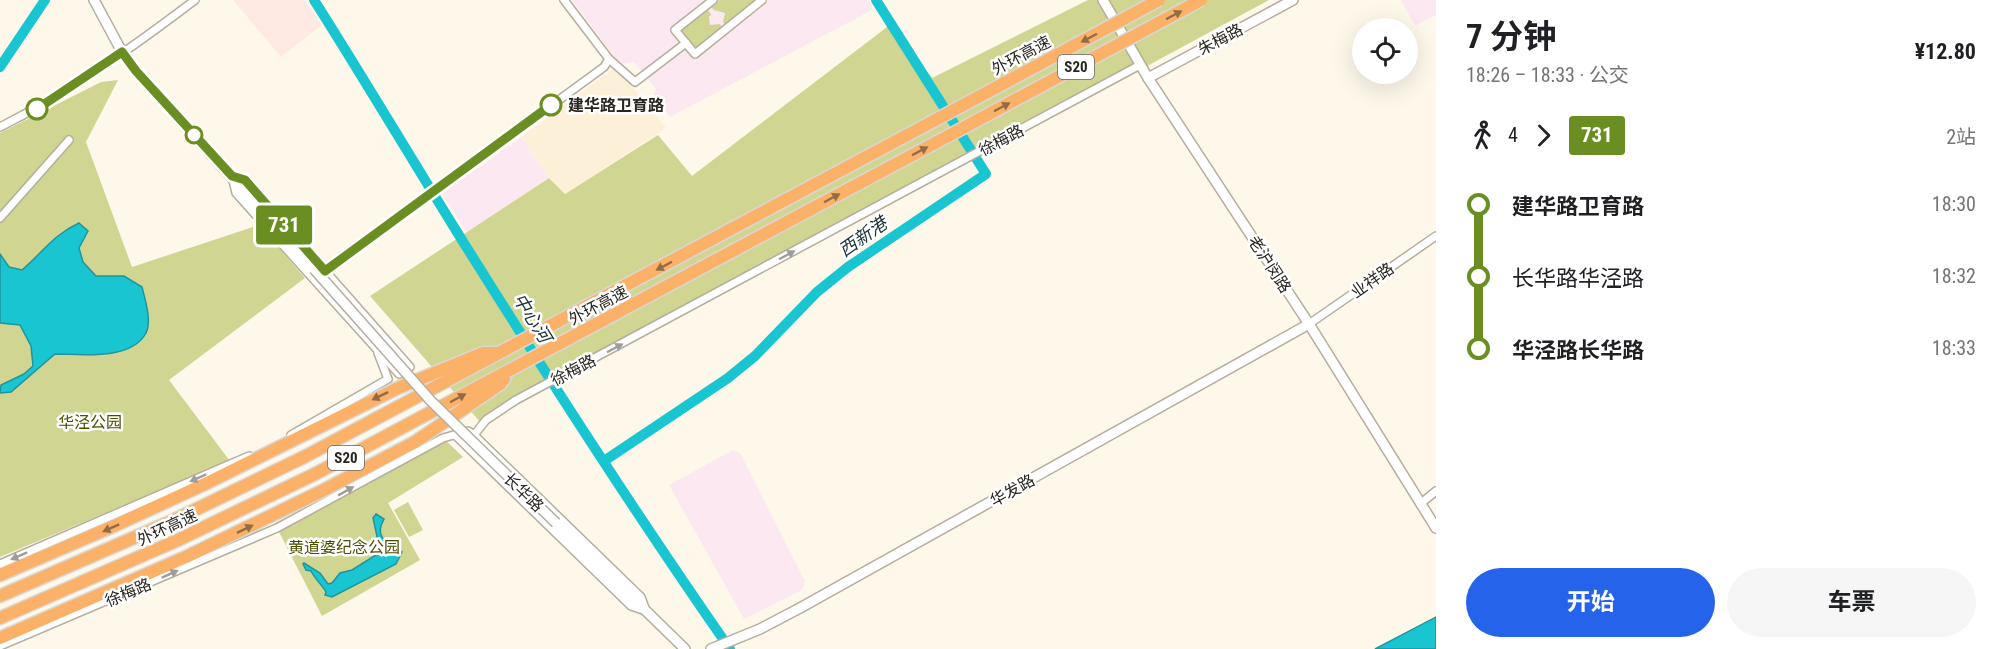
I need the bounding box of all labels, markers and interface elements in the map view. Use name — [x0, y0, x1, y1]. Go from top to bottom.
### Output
one-way arrow — [1165, 10, 1182, 20]
text: 7 分钟 — [1466, 17, 1556, 56]
map controls — [1352, 18, 1418, 84]
button: locate — [1352, 18, 1418, 84]
street label: 朱梅路 — [1195, 20, 1246, 59]
street label: 外环高速 — [989, 32, 1054, 79]
one-way arrow — [1081, 33, 1098, 43]
text: ¥12.80 — [1915, 39, 1976, 64]
road number: S20 — [1058, 55, 1094, 79]
text: 18:26 – 18:33 · 公交 — [1466, 63, 1629, 87]
marker: 建华路卫育路 — [540, 94, 562, 116]
place label: 建华路卫育路 — [568, 96, 664, 115]
unlabelled marker — [26, 98, 48, 120]
one-way arrow — [994, 102, 1011, 112]
icon: walk — [1466, 119, 1499, 152]
icon: forward — [1527, 119, 1560, 152]
street label: 徐梅路 — [976, 121, 1027, 160]
text: 4 — [1508, 123, 1518, 147]
text: 731 — [1581, 123, 1613, 147]
text: 2站 — [1946, 125, 1976, 149]
unlabelled marker — [185, 126, 203, 144]
one-way arrow — [912, 146, 929, 156]
text: 18:30 — [1932, 192, 1976, 216]
one-way arrow — [823, 193, 840, 203]
text: 建华路卫育路 — [1512, 194, 1644, 219]
line badge: 731 — [250, 206, 318, 244]
water label: 西新港 — [835, 211, 893, 261]
text: 731 — [268, 213, 300, 237]
street label: 老沪闵路 — [1244, 232, 1295, 296]
one-way arrow — [778, 251, 796, 261]
street label: 业祥路 — [1347, 259, 1397, 302]
one-way arrow — [655, 261, 672, 271]
text: 18:32 — [1932, 264, 1976, 288]
text: 长华路华泾路 — [1512, 266, 1644, 291]
street label: 外环高速 — [566, 282, 631, 329]
water label: 中心河 — [509, 289, 557, 349]
text: 18:33 — [1932, 336, 1976, 360]
text: 华泾路长华路 — [1512, 338, 1644, 363]
one-way arrow — [606, 343, 624, 353]
street label: 徐梅路 — [548, 351, 599, 390]
one-way arrow — [372, 392, 389, 401]
one-way arrow — [449, 394, 467, 404]
park label: 华泾公园 — [58, 413, 122, 432]
road number: S20 — [328, 446, 364, 470]
street label: 长华路 — [500, 469, 548, 516]
street label: 华发路 — [987, 470, 1038, 510]
one-way arrow — [189, 474, 207, 483]
one-way arrow — [338, 486, 355, 496]
street label: 外环高速 — [134, 505, 200, 550]
one-way arrow — [102, 523, 119, 532]
one-way arrow — [237, 525, 254, 534]
park label: 黄道婆纪念公园 — [288, 538, 400, 557]
one-way arrow — [10, 551, 28, 561]
button: 开始 — [1466, 568, 1715, 637]
button: 车票 — [1727, 568, 1976, 637]
one-way arrow — [161, 570, 178, 579]
street label: 徐梅路 — [102, 574, 154, 611]

